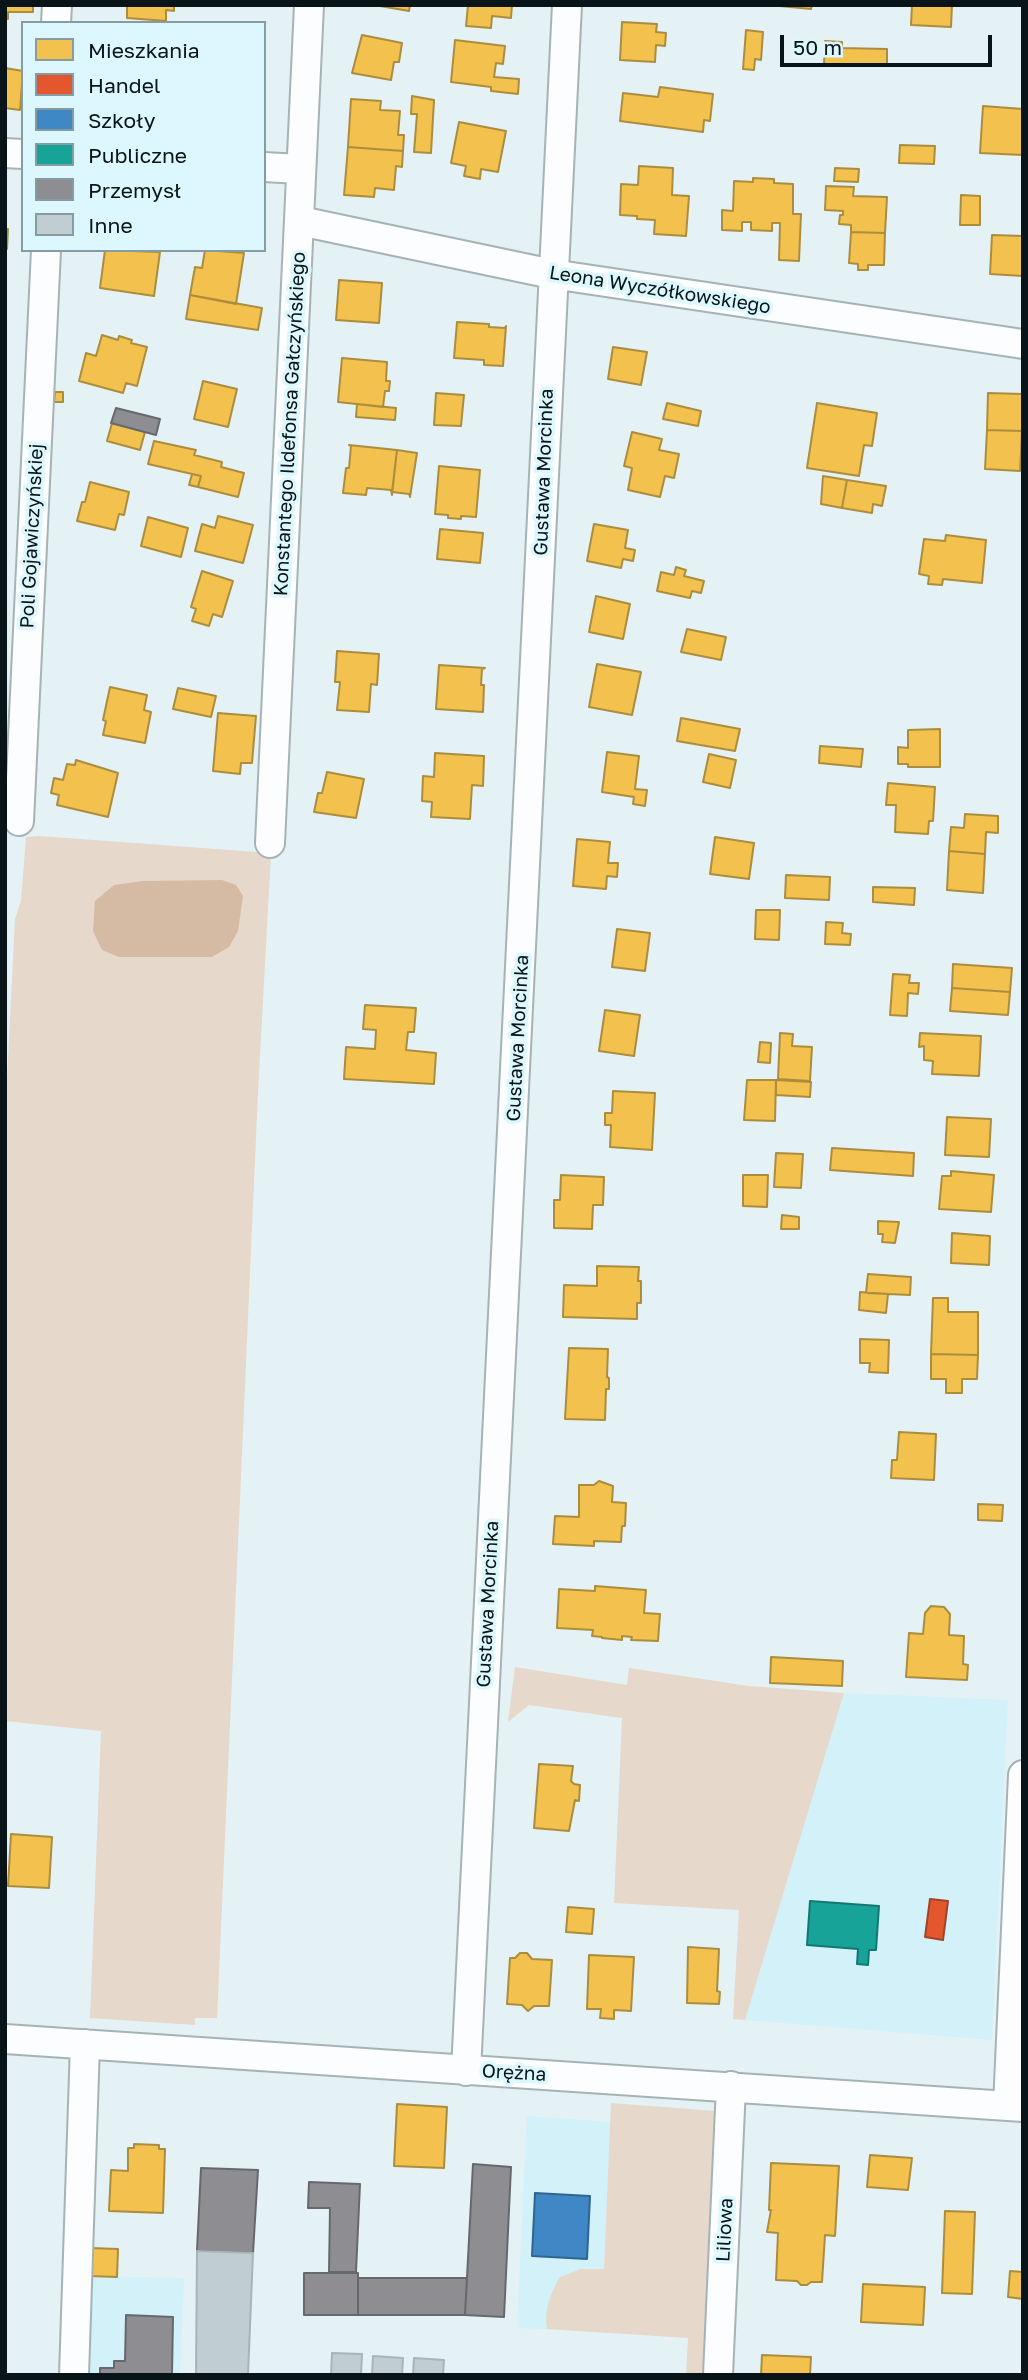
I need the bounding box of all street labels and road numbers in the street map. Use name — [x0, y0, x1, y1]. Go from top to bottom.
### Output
street label: Konstantego Ildefonsa Gałczyńskiego — [270, 251, 310, 597]
street label: Leona Wyczółkowskiego — [548, 261, 772, 319]
street label: Gustawa Morcinka — [530, 388, 558, 556]
street label: Poli Gojawiczyńskiej — [16, 443, 48, 629]
street label: Gustawa Morcinka — [502, 954, 534, 1122]
street label: Gustawa Morcinka — [472, 1520, 504, 1688]
street label: Orężna — [481, 2060, 547, 2086]
street label: Liliowa — [712, 2197, 738, 2263]

